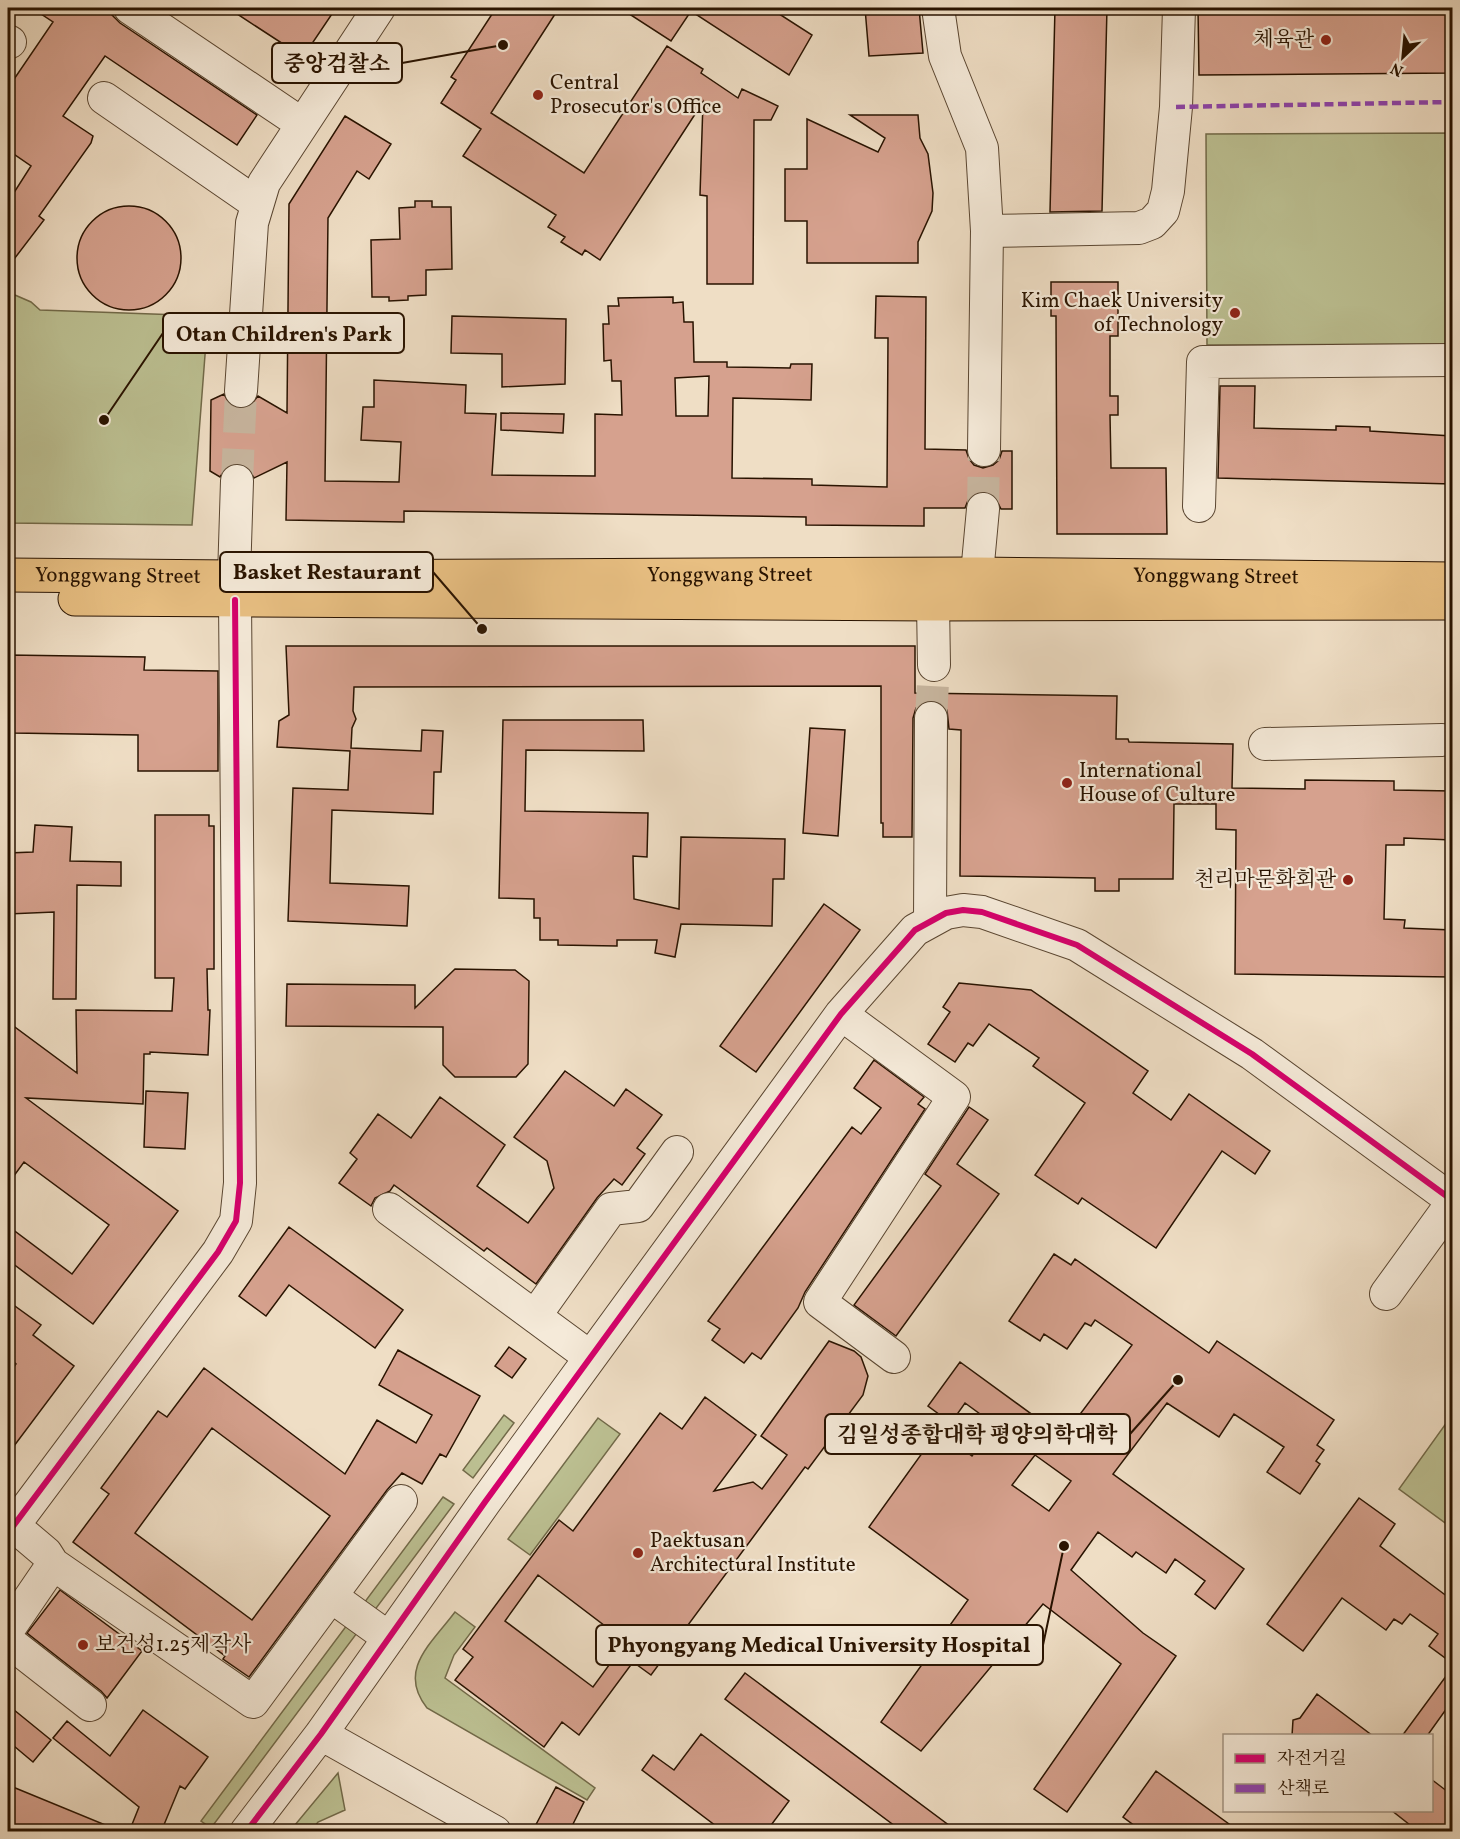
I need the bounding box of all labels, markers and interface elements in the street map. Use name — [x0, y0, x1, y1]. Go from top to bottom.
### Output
place label: 체육관 — [1253, 26, 1315, 55]
north arrow — [1373, 27, 1433, 87]
marker: 체육관 — [1319, 33, 1333, 47]
callout: 중앙검찰소 — [272, 43, 402, 83]
text: 중앙검찰소 — [284, 50, 390, 81]
text: N — [1387, 56, 1407, 81]
place label: Central Prosecutor's Office — [550, 69, 722, 122]
marker: Central Prosecutor's Office — [531, 88, 545, 102]
place label: Kim Chaek University of Technology — [1021, 287, 1224, 340]
marker: Kim Chaek University of Technology — [1228, 306, 1242, 320]
callout: Otan Children's Park — [163, 313, 404, 353]
text: Otan Children's Park — [176, 320, 392, 351]
callout: Basket Restaurant — [220, 552, 433, 592]
text: Basket Restaurant — [233, 558, 421, 589]
street label: Yonggwang Street — [647, 560, 813, 590]
street label: Yonggwang Street — [35, 561, 201, 591]
street label: Yonggwang Street — [1133, 561, 1299, 592]
place label: International House of Culture — [1079, 757, 1235, 810]
marker: International House of Culture — [1060, 776, 1074, 790]
place label: 천리마문화회관 — [1194, 866, 1337, 895]
marker: 천리마문화회관 — [1341, 873, 1355, 887]
callout: 김일성종합대학 평양의학대학 — [825, 1414, 1130, 1454]
text: 김일성종합대학 평양의학대학 — [837, 1421, 1118, 1452]
place label: Paektusan Architectural Institute — [650, 1527, 856, 1580]
marker: Paektusan Architectural Institute — [631, 1546, 645, 1560]
callout: Phyongyang Medical University Hospital — [596, 1625, 1043, 1665]
place label: 보건성1.25제작사 — [95, 1631, 252, 1660]
text: Phyongyang Medical University Hospital — [608, 1631, 1030, 1662]
marker: 보건성1.25제작사 — [76, 1638, 90, 1652]
legend — [1223, 1734, 1433, 1812]
text: 자전거길 — [1277, 1747, 1347, 1772]
text: 산책로 — [1277, 1777, 1329, 1802]

